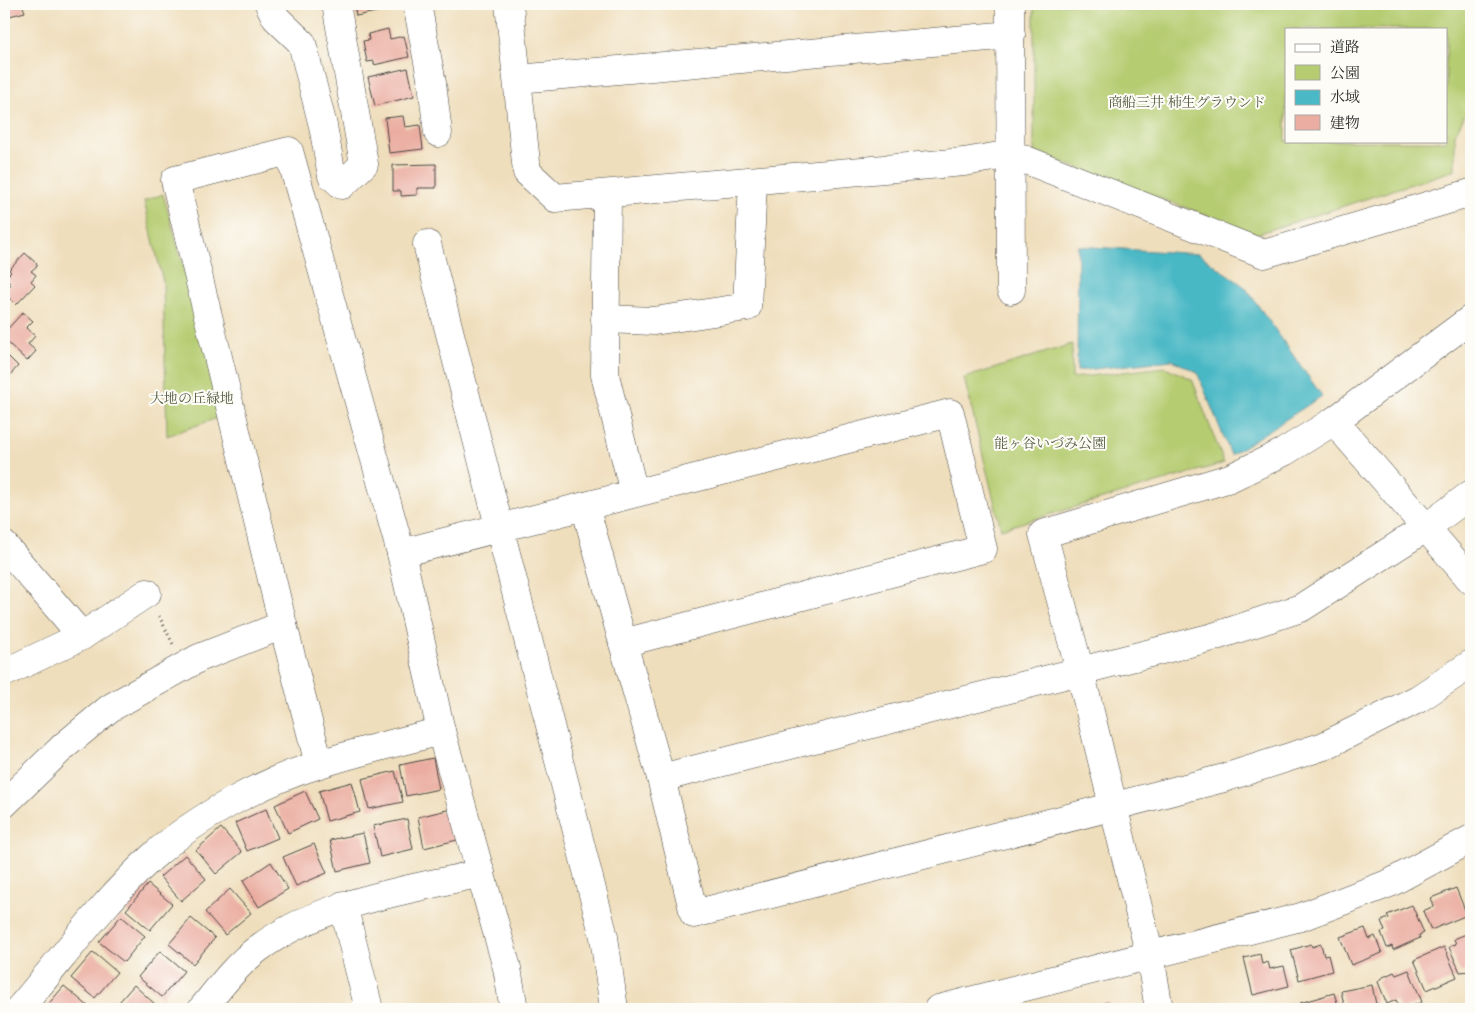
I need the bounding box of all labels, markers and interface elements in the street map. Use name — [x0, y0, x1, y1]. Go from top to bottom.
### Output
legend — [1285, 28, 1448, 142]
text: 道路 — [1330, 37, 1360, 56]
text: 公園 — [1330, 63, 1360, 82]
text: 水域 — [1330, 87, 1360, 106]
park label: 商船三井 柿生グラウンド — [1108, 93, 1266, 111]
text: 建物 — [1330, 113, 1360, 132]
park label: 大地の丘緑地 — [150, 389, 234, 407]
park label: 能ヶ谷いづみ公園 — [994, 434, 1106, 452]

